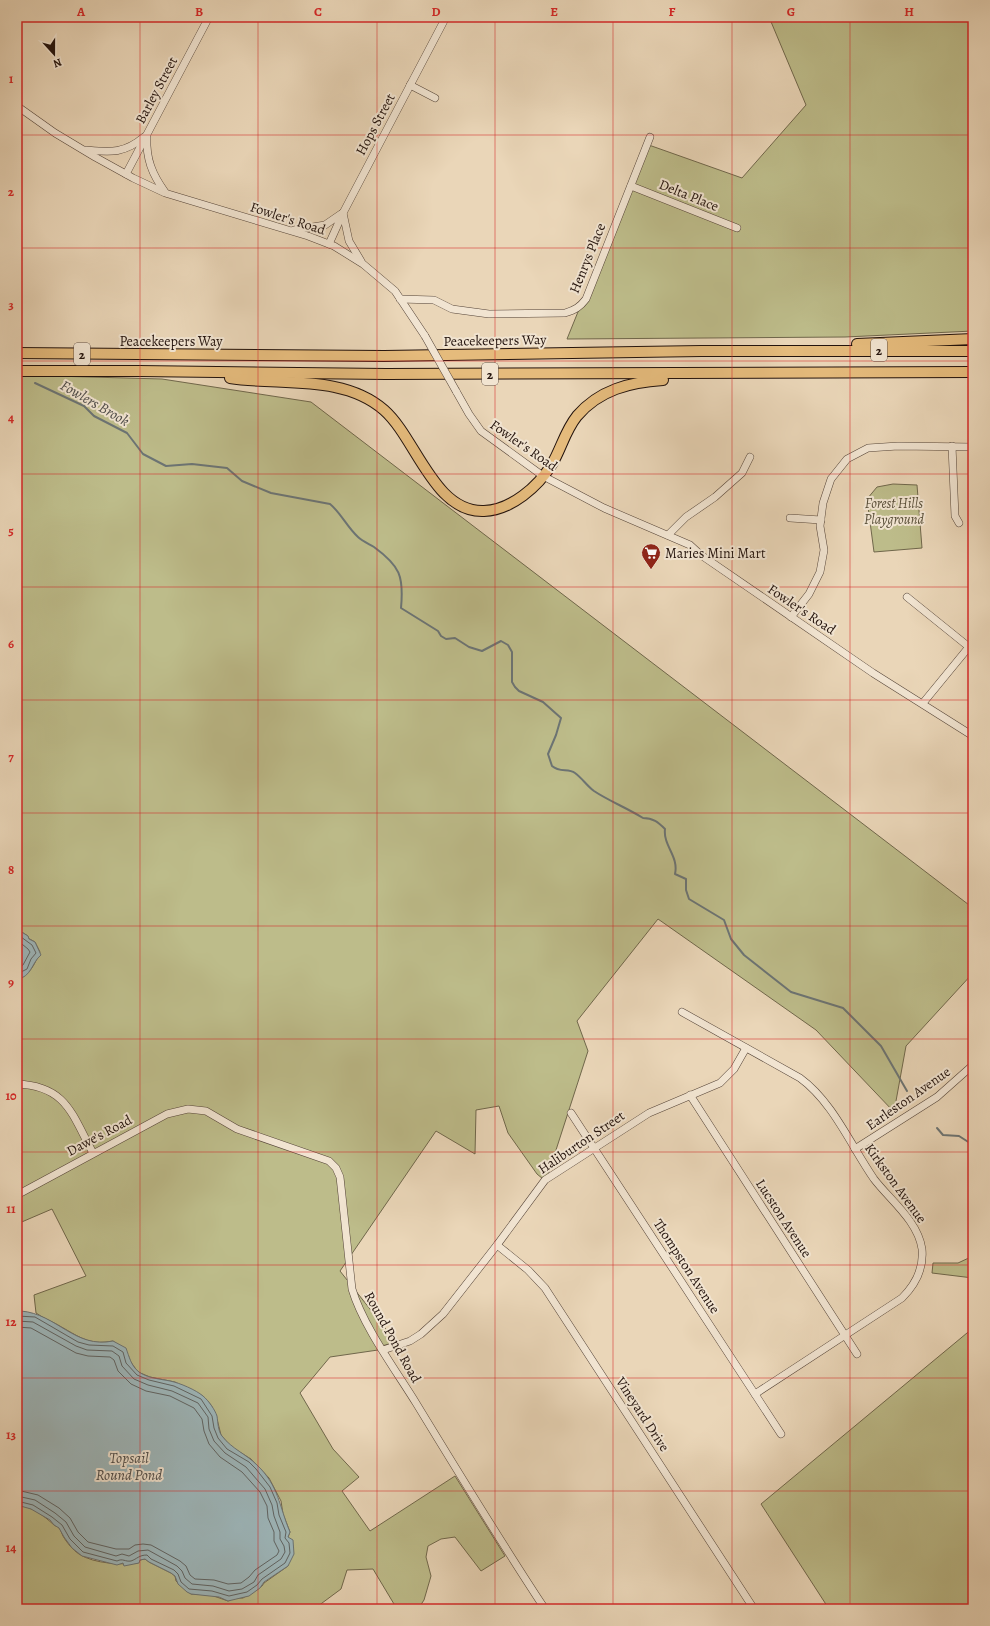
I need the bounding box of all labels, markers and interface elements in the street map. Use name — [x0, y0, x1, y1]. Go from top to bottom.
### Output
text: A — [76, 3, 86, 20]
text: B — [195, 3, 203, 20]
text: C — [314, 3, 322, 20]
text: D — [431, 3, 441, 20]
text: E — [550, 3, 558, 20]
text: F — [669, 3, 676, 20]
text: G — [787, 3, 795, 20]
text: H — [904, 3, 914, 20]
north arrow — [34, 34, 74, 74]
street label: Barley Street — [131, 53, 182, 127]
text: N — [51, 54, 64, 71]
text: 1 — [9, 70, 14, 87]
street label: Hops Street — [351, 90, 400, 158]
street label: Delta Place — [656, 175, 722, 216]
text: 2 — [8, 183, 15, 200]
street label: Fowler's Road — [248, 197, 328, 240]
street label: Henrys Place — [565, 220, 610, 296]
text: 3 — [8, 296, 14, 313]
street label: Peacekeepers Way — [443, 330, 547, 351]
street label: Peacekeepers Way — [120, 332, 223, 351]
road number: 2 — [871, 339, 887, 361]
road number: 2 — [74, 343, 90, 365]
road number: 2 — [482, 363, 498, 385]
water label: Fowlers Brook — [57, 375, 133, 431]
text: 4 — [8, 409, 14, 426]
street label: Fowler's Road — [486, 415, 562, 476]
park label: Forest Hills Playground — [864, 494, 925, 529]
text: 5 — [8, 522, 14, 539]
supermarket icon: Maries Mini Mart — [640, 542, 662, 570]
place label: Maries Mini Mart — [665, 544, 766, 563]
street label: Fowler's Road — [764, 580, 840, 639]
text: 6 — [8, 635, 14, 652]
text: 7 — [8, 748, 14, 765]
text: 8 — [8, 861, 14, 878]
text: 9 — [8, 974, 14, 991]
street label: Earleston Avenue — [862, 1062, 954, 1135]
text: 10 — [5, 1087, 17, 1104]
street label: Haliburton Street — [534, 1106, 629, 1178]
street label: Dawe's Road — [63, 1110, 136, 1161]
street label: Kirkston Avenue — [860, 1140, 931, 1227]
street label: Lucston Avenue — [751, 1175, 816, 1261]
text: 11 — [6, 1200, 16, 1217]
street label: Thompston Avenue — [649, 1215, 724, 1317]
street label: Round Pond Road — [360, 1288, 426, 1387]
text: 12 — [6, 1313, 17, 1330]
street label: Vineyard Drive — [611, 1372, 674, 1455]
text: 13 — [6, 1426, 17, 1443]
water label: Topsail Round Pond — [96, 1448, 162, 1485]
text: 14 — [6, 1539, 16, 1556]

